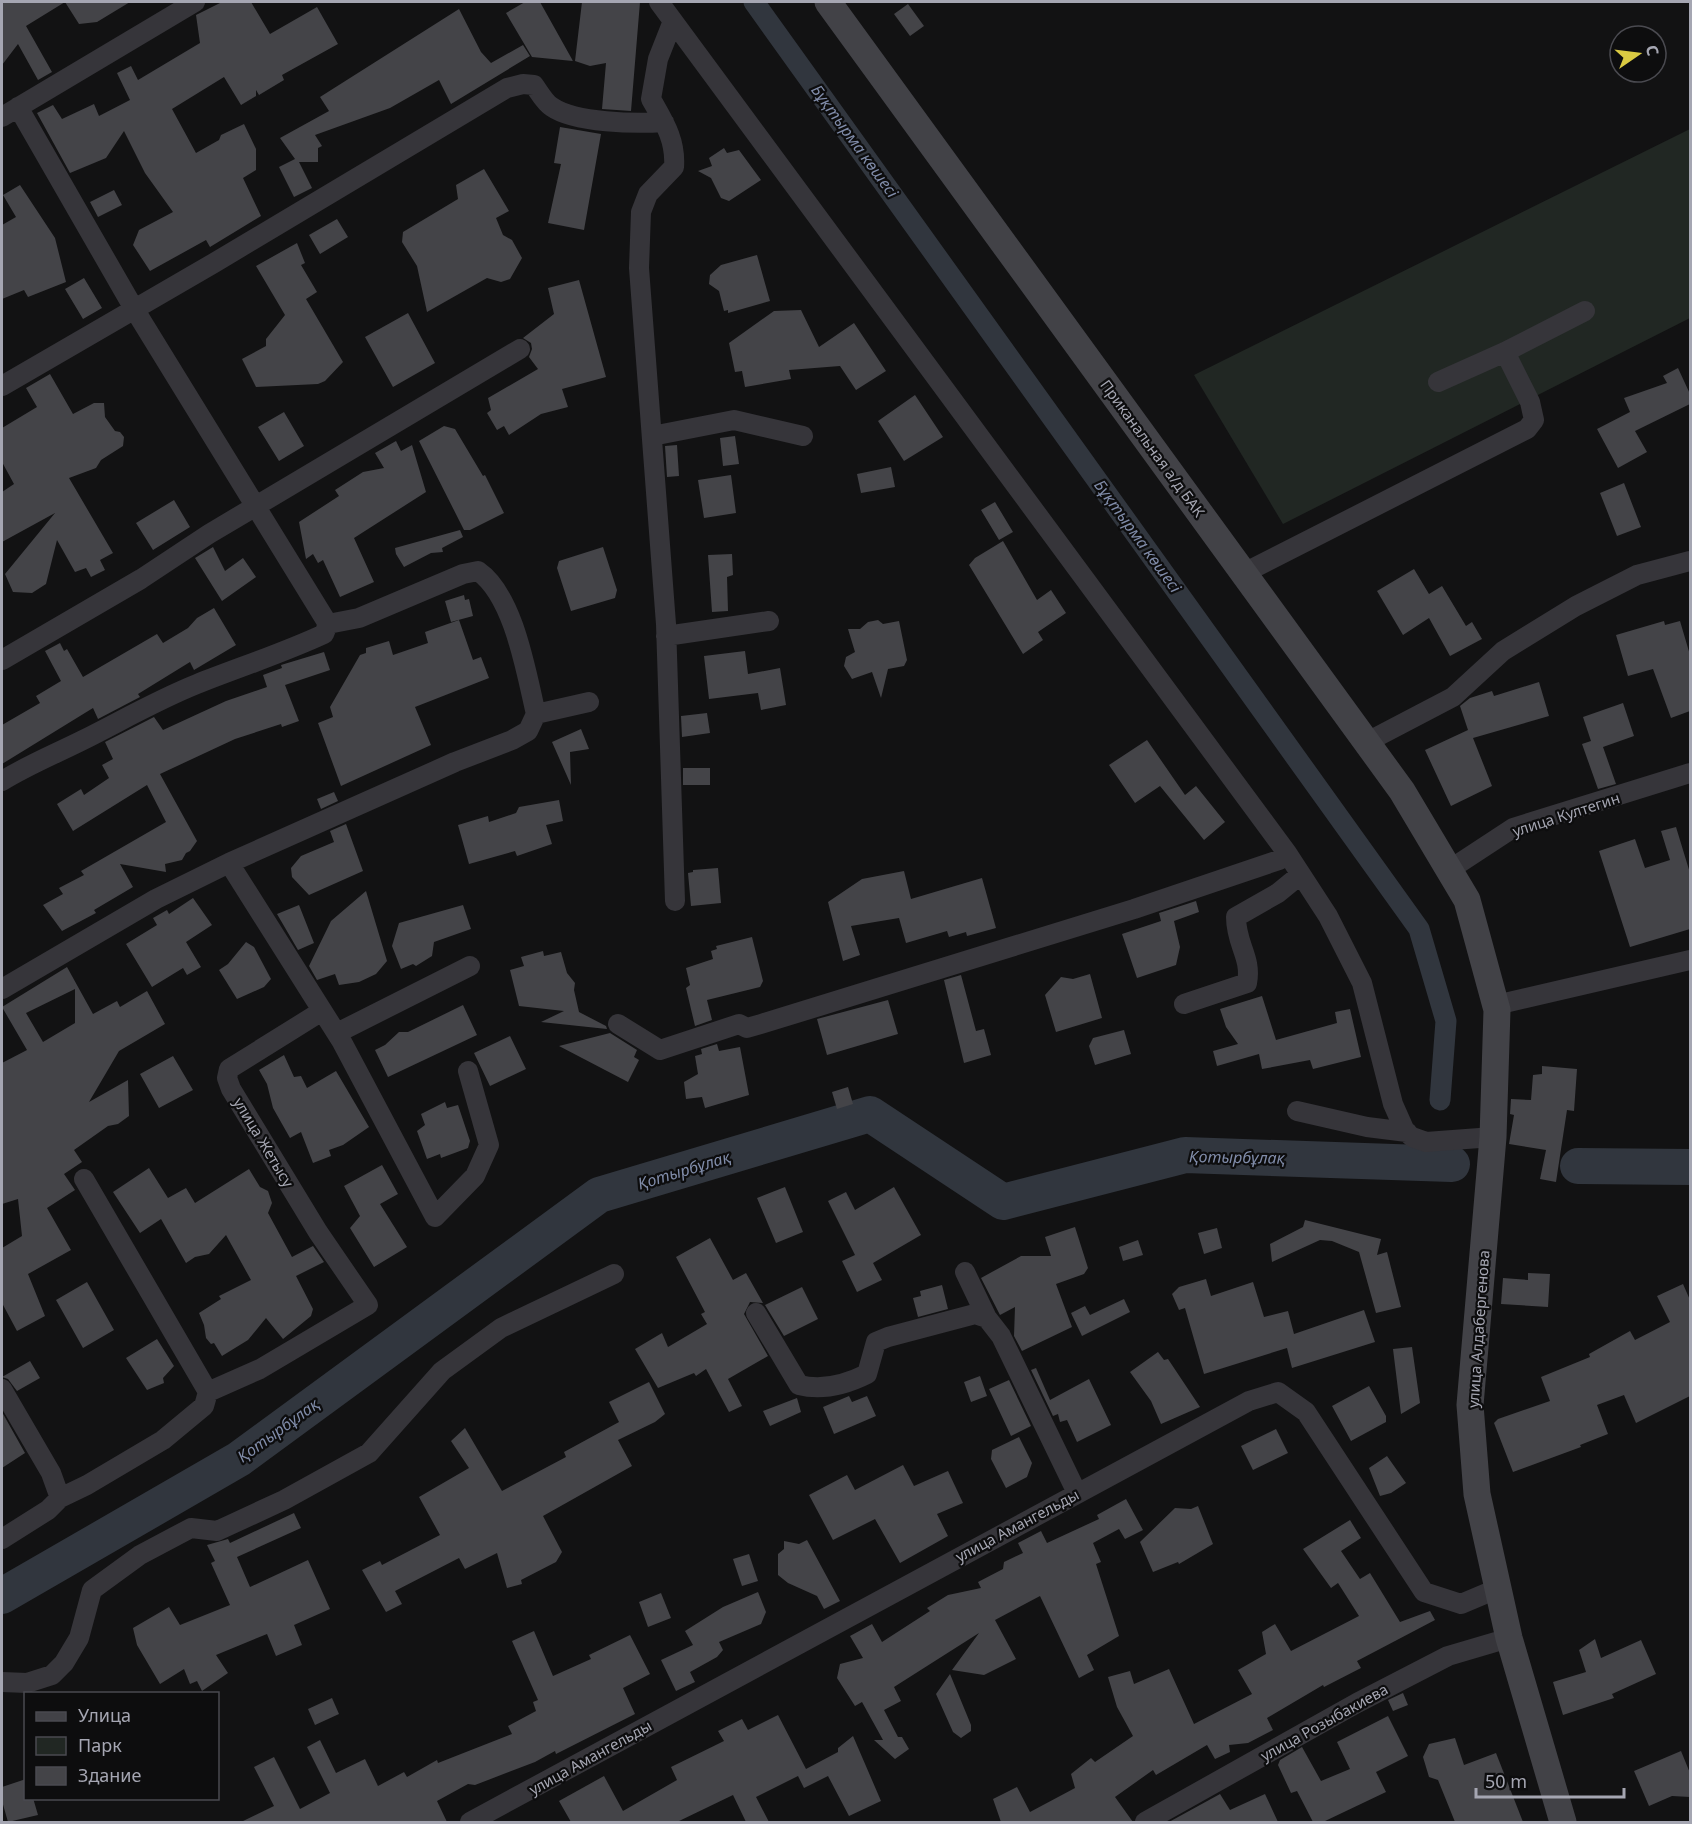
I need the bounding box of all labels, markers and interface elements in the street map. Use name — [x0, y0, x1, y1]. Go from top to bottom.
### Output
north arrow — [1608, 24, 1668, 84]
text: С — [1641, 43, 1664, 58]
water label: Бұқтырма көшесі — [806, 80, 904, 203]
street label: Приканальная а/д БАК — [1096, 375, 1210, 521]
water label: Бұқтырма көшесі — [1089, 475, 1187, 598]
street label: улица Култегин — [1510, 787, 1622, 841]
street label: улица Жетысу — [229, 1093, 299, 1191]
water label: Қотырбұлақ — [635, 1145, 734, 1195]
water label: Қотырбұлақ — [1189, 1145, 1286, 1169]
street label: улица Алдабергенова — [1463, 1249, 1493, 1409]
water label: Қотырбұлақ — [233, 1392, 324, 1467]
street label: улица Амангельды — [952, 1484, 1082, 1566]
street label: улица Розыбакиева — [1257, 1679, 1391, 1765]
legend — [24, 1692, 219, 1800]
text: Улица — [78, 1703, 131, 1727]
street label: улица Амангельды — [525, 1715, 655, 1799]
text: Парк — [78, 1733, 122, 1757]
scale bar — [1476, 1761, 1624, 1799]
text: Здание — [78, 1763, 142, 1787]
text: 50 m — [1485, 1769, 1527, 1793]

